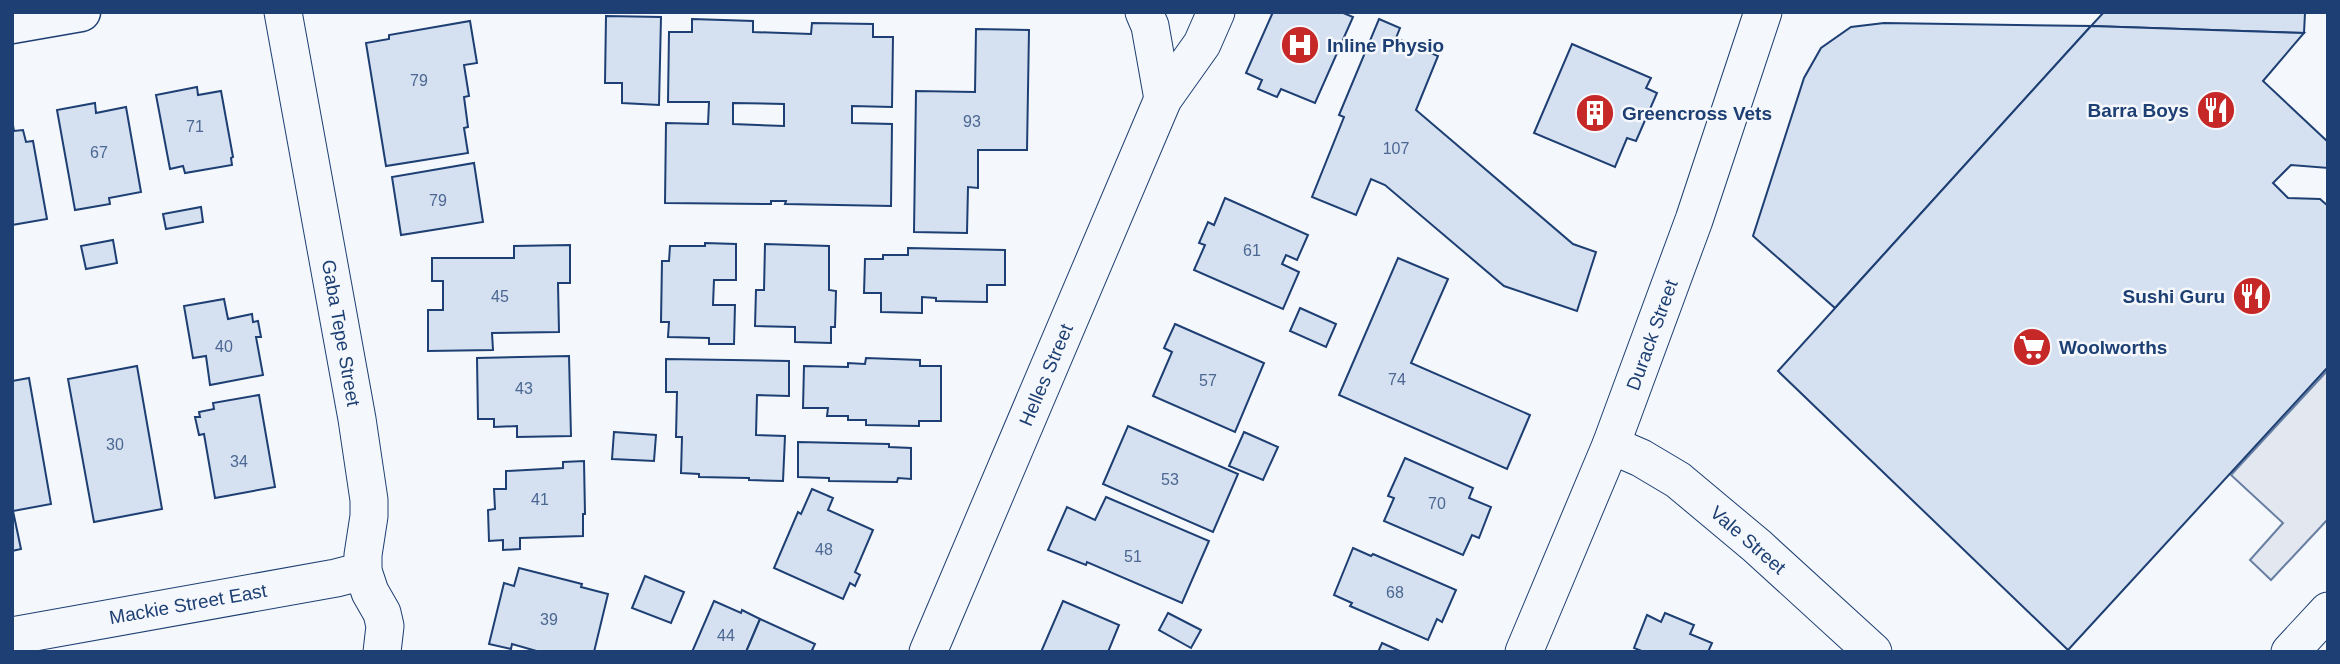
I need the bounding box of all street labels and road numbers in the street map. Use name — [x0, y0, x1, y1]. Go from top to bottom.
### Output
street label: Gaba Tepe Street — [318, 258, 364, 409]
street label: Durack Street — [1622, 276, 1682, 393]
street label: Helles Street — [1015, 320, 1077, 429]
street label: Vale Street — [1706, 502, 1790, 579]
street label: Mackie Street East — [108, 580, 269, 628]

